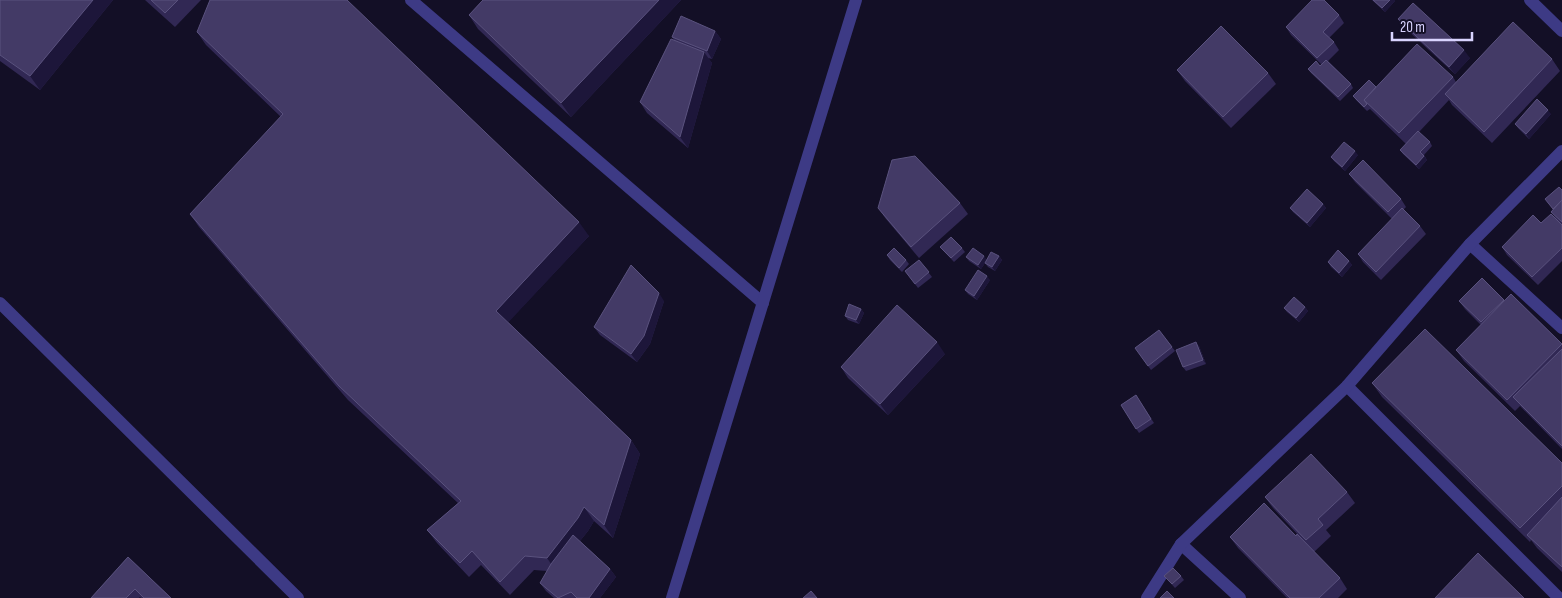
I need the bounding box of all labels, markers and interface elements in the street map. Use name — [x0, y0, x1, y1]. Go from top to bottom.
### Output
scale bar — [1392, 10, 1472, 42]
text: 20 m — [1400, 18, 1425, 37]

